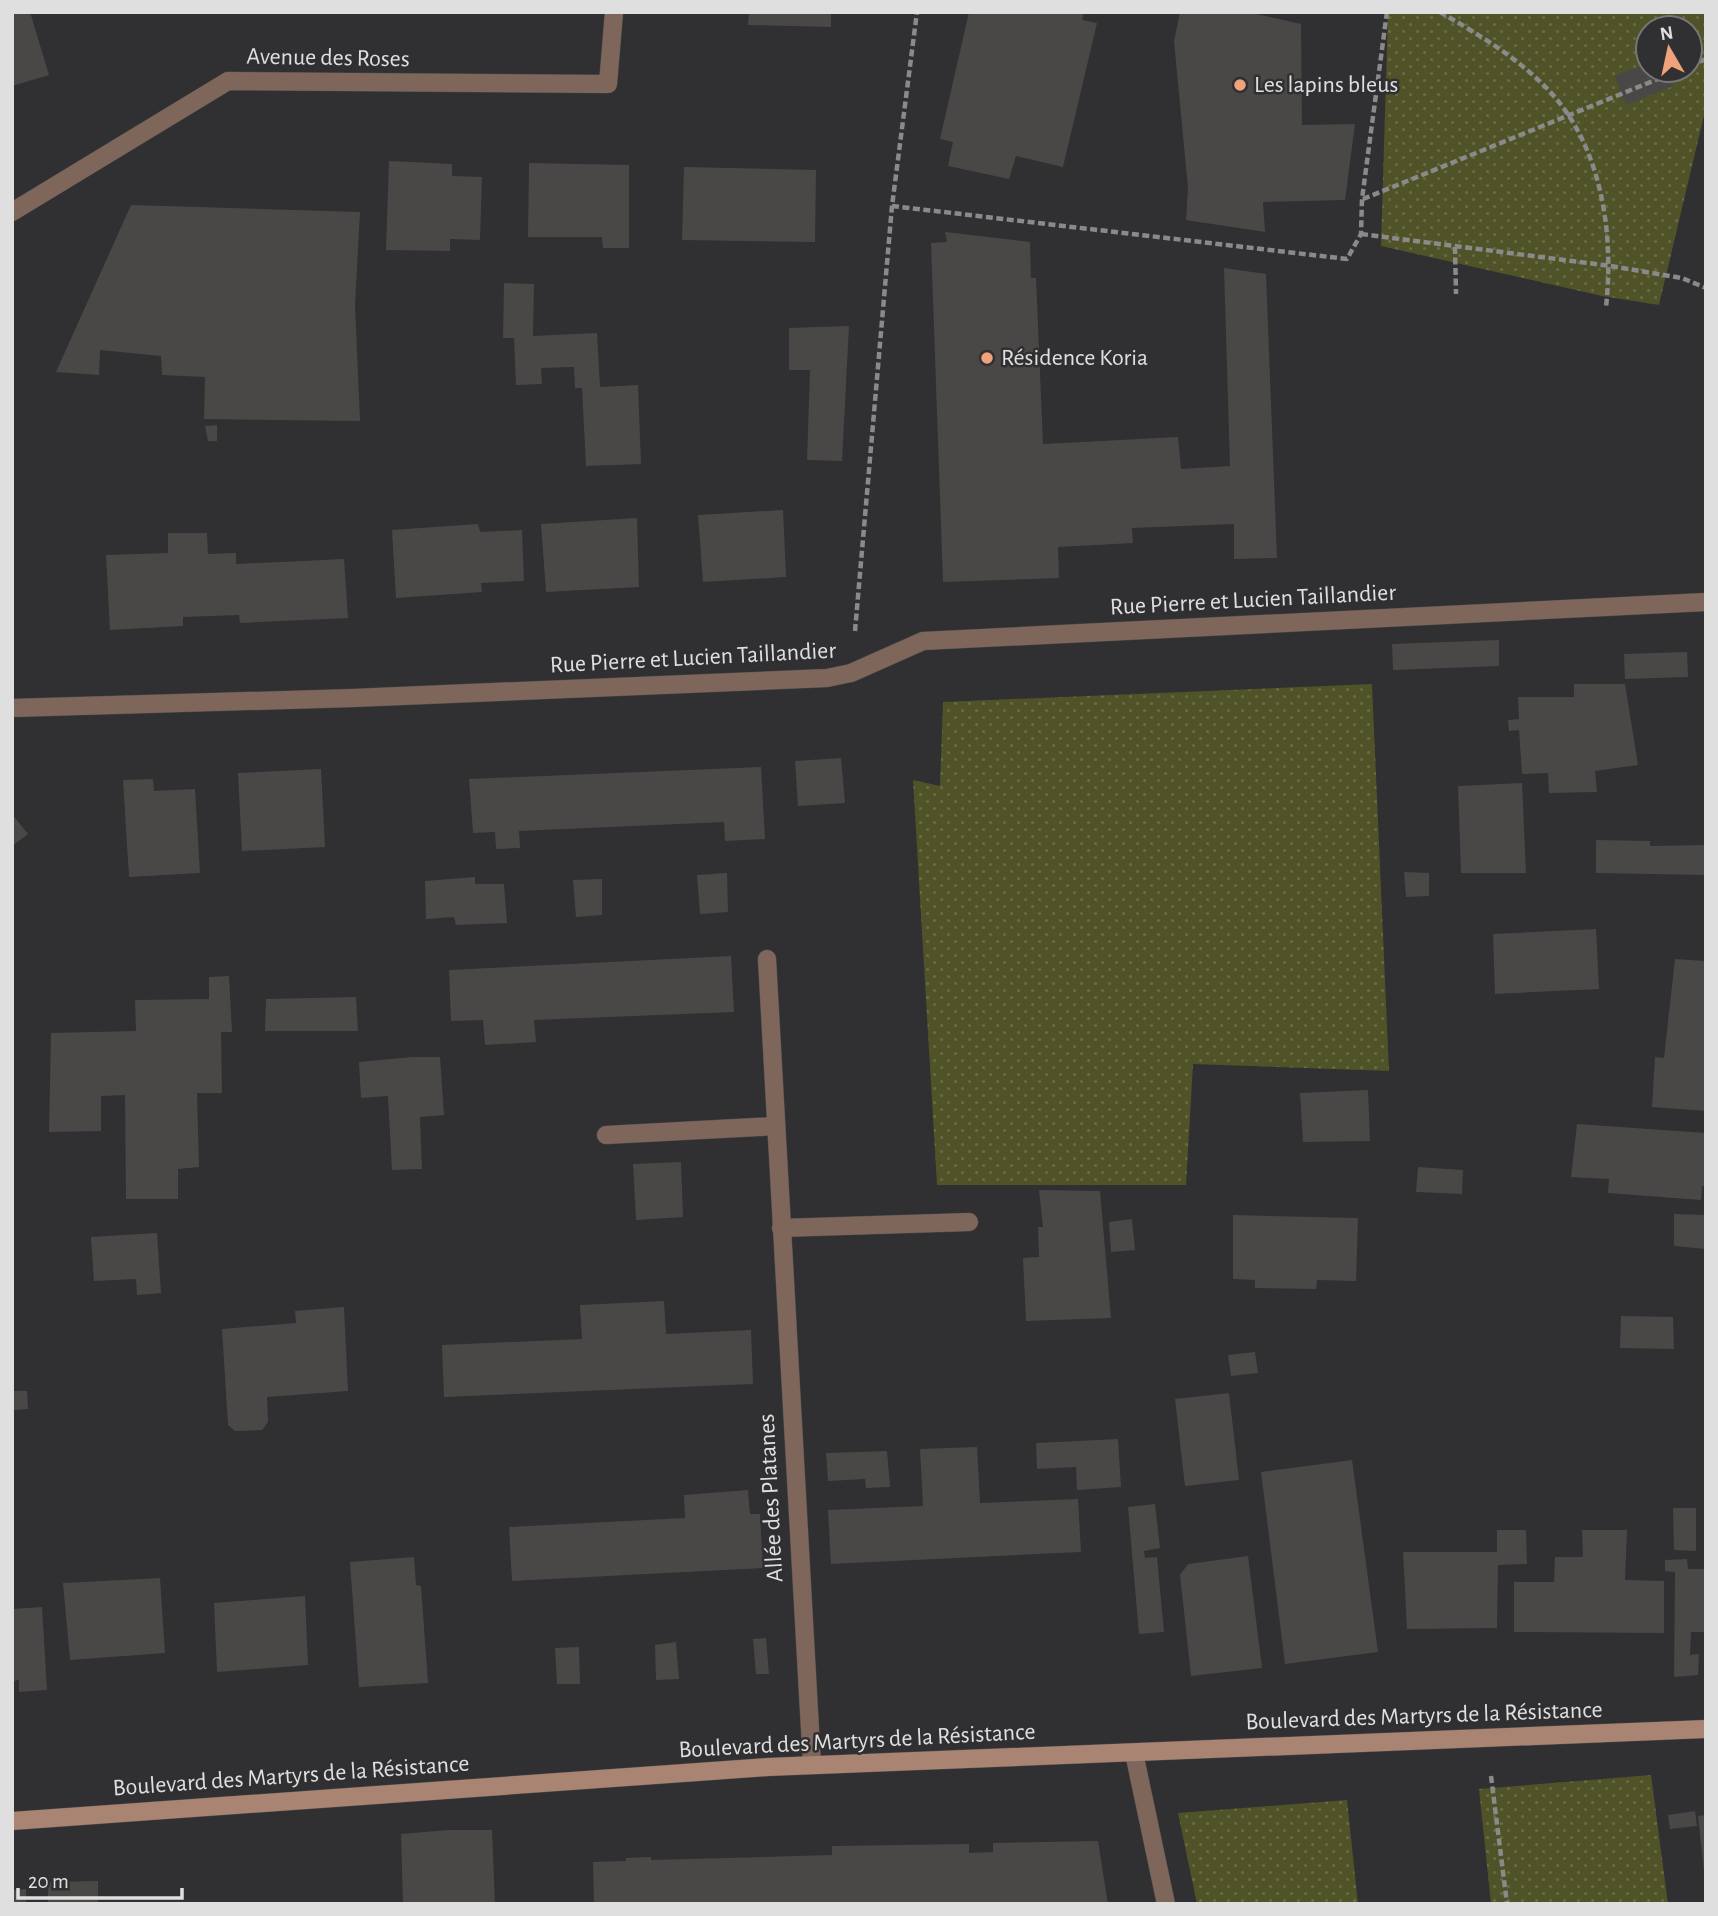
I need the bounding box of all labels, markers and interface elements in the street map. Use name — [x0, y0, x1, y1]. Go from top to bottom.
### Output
north arrow — [1634, 14, 1704, 84]
text: N — [1659, 23, 1675, 44]
street label: Avenue des Roses — [246, 45, 410, 71]
place label: Les lapins bleus — [1254, 73, 1398, 97]
marker: Les lapins bleus — [1232, 77, 1248, 93]
place label: Résidence Koria — [1001, 346, 1148, 370]
marker: Résidence Koria — [979, 350, 995, 366]
street label: Rue Pierre et Lucien Taillandier — [1109, 581, 1397, 619]
street label: Rue Pierre et Lucien Taillandier — [549, 639, 837, 677]
street label: Allée des Platanes — [755, 1413, 787, 1583]
street label: Boulevard des Martyrs de la Résistance — [1245, 1698, 1603, 1734]
street label: Boulevard des Martyrs de la Résistance — [678, 1720, 1036, 1762]
street label: Boulevard des Martyrs de la Résistance — [112, 1752, 470, 1800]
scale bar — [18, 1856, 182, 1900]
text: 20 m — [28, 1871, 69, 1892]

